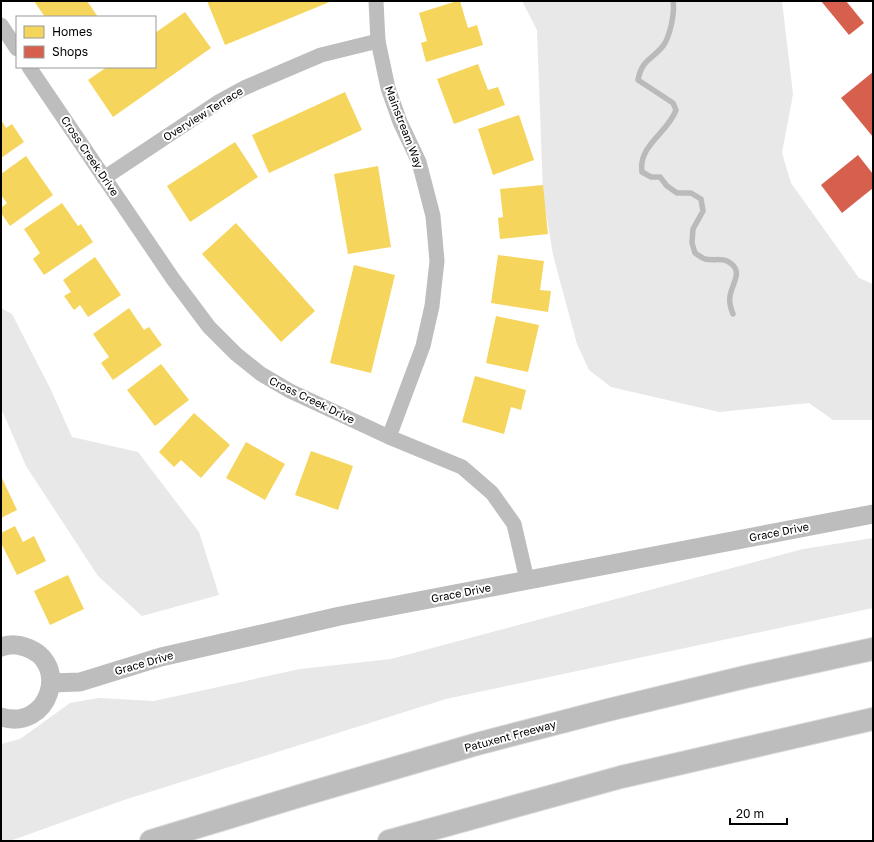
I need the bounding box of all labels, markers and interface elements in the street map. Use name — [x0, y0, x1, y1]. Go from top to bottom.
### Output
legend — [16, 16, 156, 68]
text: Homes — [52, 24, 92, 39]
text: Shops — [52, 44, 88, 59]
street label: Overview Terrace — [161, 84, 245, 143]
street label: Mainstream Way — [383, 84, 426, 170]
street label: Cross Creek Drive — [59, 113, 122, 198]
street label: Cross Creek Drive — [267, 373, 357, 426]
street label: Grace Drive — [748, 519, 810, 544]
street label: Grace Drive — [430, 580, 492, 605]
street label: Grace Drive — [113, 648, 175, 677]
street label: Patuxent Freeway — [463, 717, 557, 754]
scale bar — [730, 800, 787, 826]
text: 20 m — [736, 806, 764, 821]

